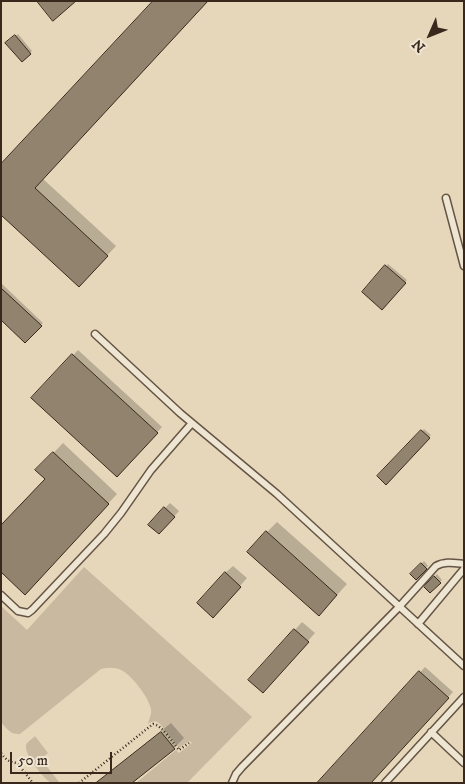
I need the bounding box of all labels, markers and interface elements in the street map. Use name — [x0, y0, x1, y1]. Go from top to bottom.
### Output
north arrow — [405, 10, 455, 60]
text: N — [409, 35, 430, 56]
scale bar — [12, 742, 115, 774]
text: 50 m — [18, 751, 48, 770]

